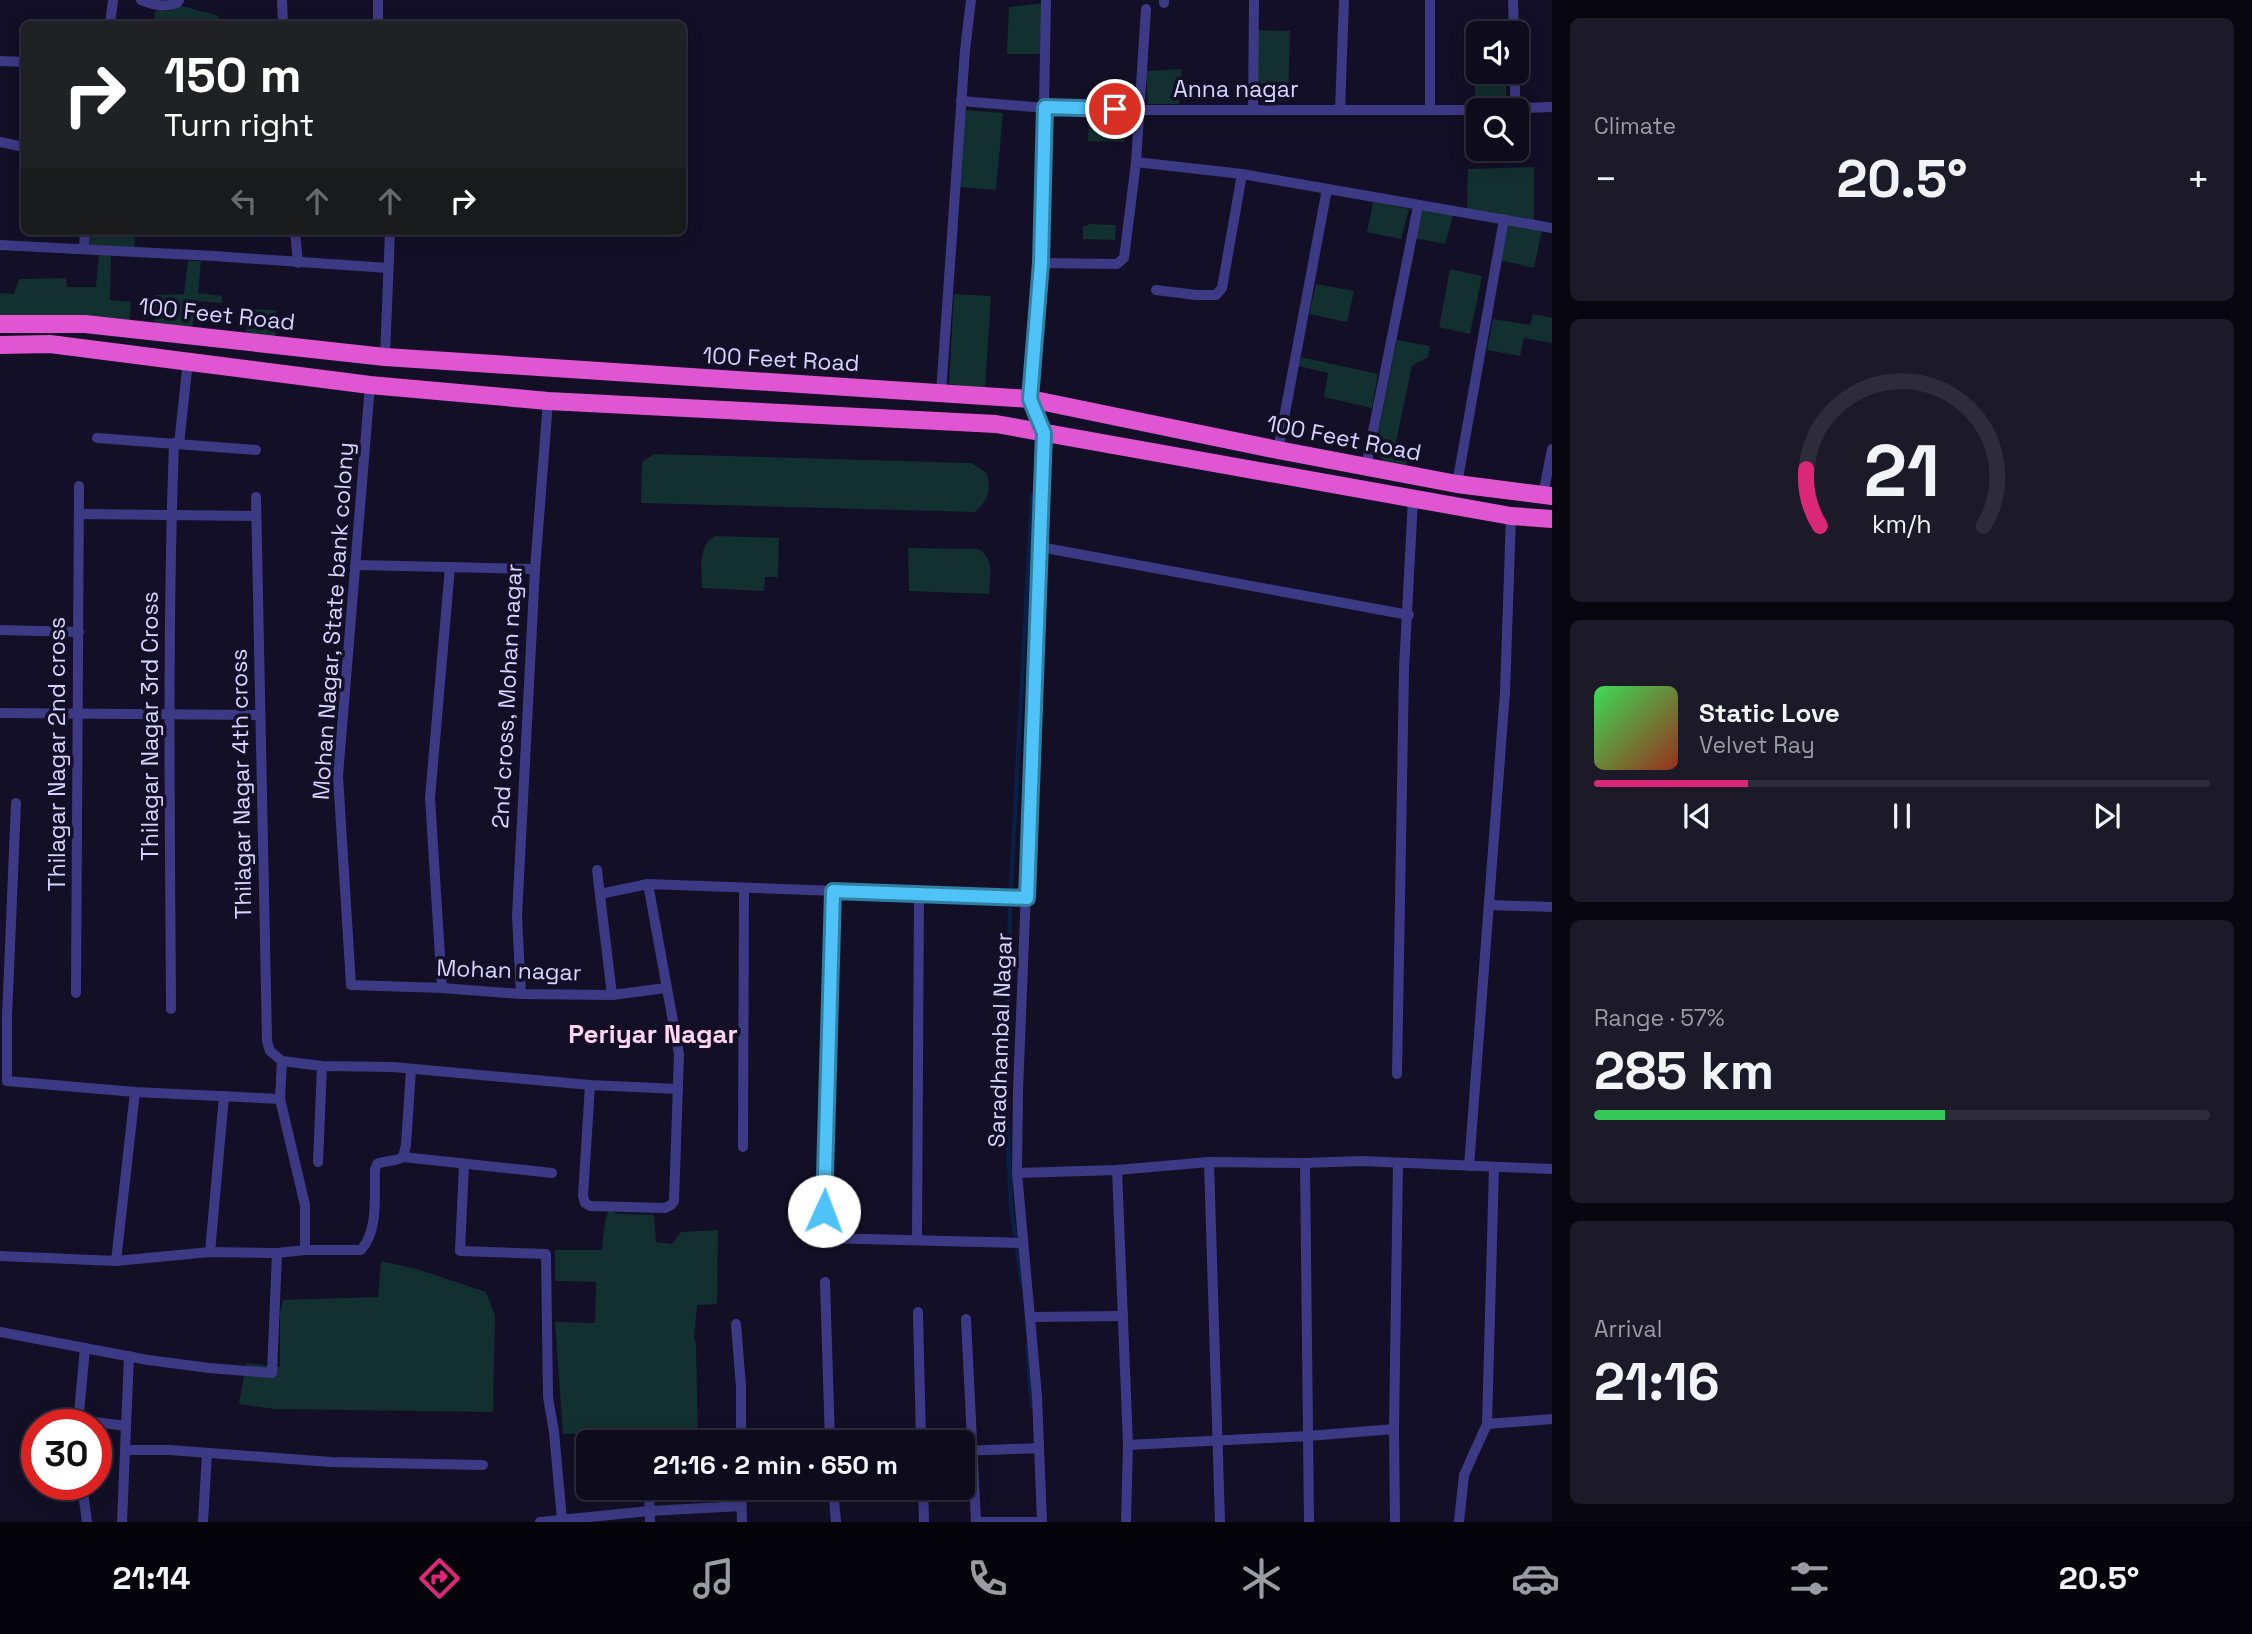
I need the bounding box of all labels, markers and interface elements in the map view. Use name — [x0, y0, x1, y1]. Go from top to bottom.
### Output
map controls — [1466, 21, 1529, 161]
button: sound — [1466, 21, 1529, 84]
text: 150 m — [164, 44, 302, 106]
icon: right — [49, 49, 140, 140]
street label: Anna nagar — [1173, 74, 1299, 104]
pin — [1085, 79, 1145, 139]
icon: arrive — [1096, 90, 1134, 128]
button: search — [1466, 98, 1529, 161]
text: Turn right — [164, 105, 314, 145]
text: Climate — [1594, 111, 1676, 141]
text: 20.5° — [1836, 146, 1968, 212]
text: − — [1594, 155, 1618, 203]
text: + — [2186, 155, 2210, 203]
icon: left — [225, 182, 263, 220]
icon: ahead — [298, 182, 336, 220]
icon: ahead — [371, 182, 409, 220]
icon: right — [444, 182, 482, 220]
street label: 100 Feet Road — [137, 291, 297, 337]
street label: 100 Feet Road — [702, 340, 860, 378]
street label: 100 Feet Road — [1264, 408, 1424, 468]
text: 21 — [1864, 425, 1940, 518]
street label: Mohan Nagar, State bank colony — [306, 441, 360, 801]
text: km/h — [1872, 508, 1932, 540]
street label: 2nd cross, Mohan nagar — [485, 563, 529, 829]
street label: Thilagar Nagar 3rd Cross — [135, 591, 165, 861]
street label: Thilagar Nagar 2nd cross — [42, 617, 72, 891]
street label: Thilagar Nagar 4th cross — [224, 648, 258, 920]
text: Static Love — [1699, 696, 1840, 730]
text: Velvet Ray — [1699, 730, 1815, 760]
icon: previous — [1678, 797, 1716, 835]
icon: pause — [1883, 797, 1921, 835]
icon: next — [2088, 797, 2126, 835]
street label: Saradhambal Nagar — [981, 932, 1019, 1148]
street label: Mohan nagar — [436, 952, 582, 988]
text: Range · 57% — [1594, 1003, 1725, 1033]
district label: Periyar Nagar — [568, 1017, 738, 1051]
text: 285 km — [1594, 1038, 1774, 1104]
position arrow — [787, 1174, 861, 1248]
text: Arrival — [1594, 1314, 1662, 1344]
text: 21:16 — [1594, 1349, 1720, 1415]
speed limit sign: 30 — [21, 1409, 112, 1500]
text: 21:16 · 2 min · 650 m — [653, 1448, 898, 1482]
icon: directions — [415, 1554, 464, 1603]
icon: music — [689, 1554, 738, 1603]
icon: phone — [963, 1554, 1012, 1603]
icon: climate — [1237, 1554, 1286, 1603]
icon: car — [1511, 1554, 1560, 1603]
icon: filters — [1785, 1554, 1834, 1603]
text: 21:14 — [112, 1558, 190, 1598]
text: 20.5° — [2059, 1558, 2139, 1598]

